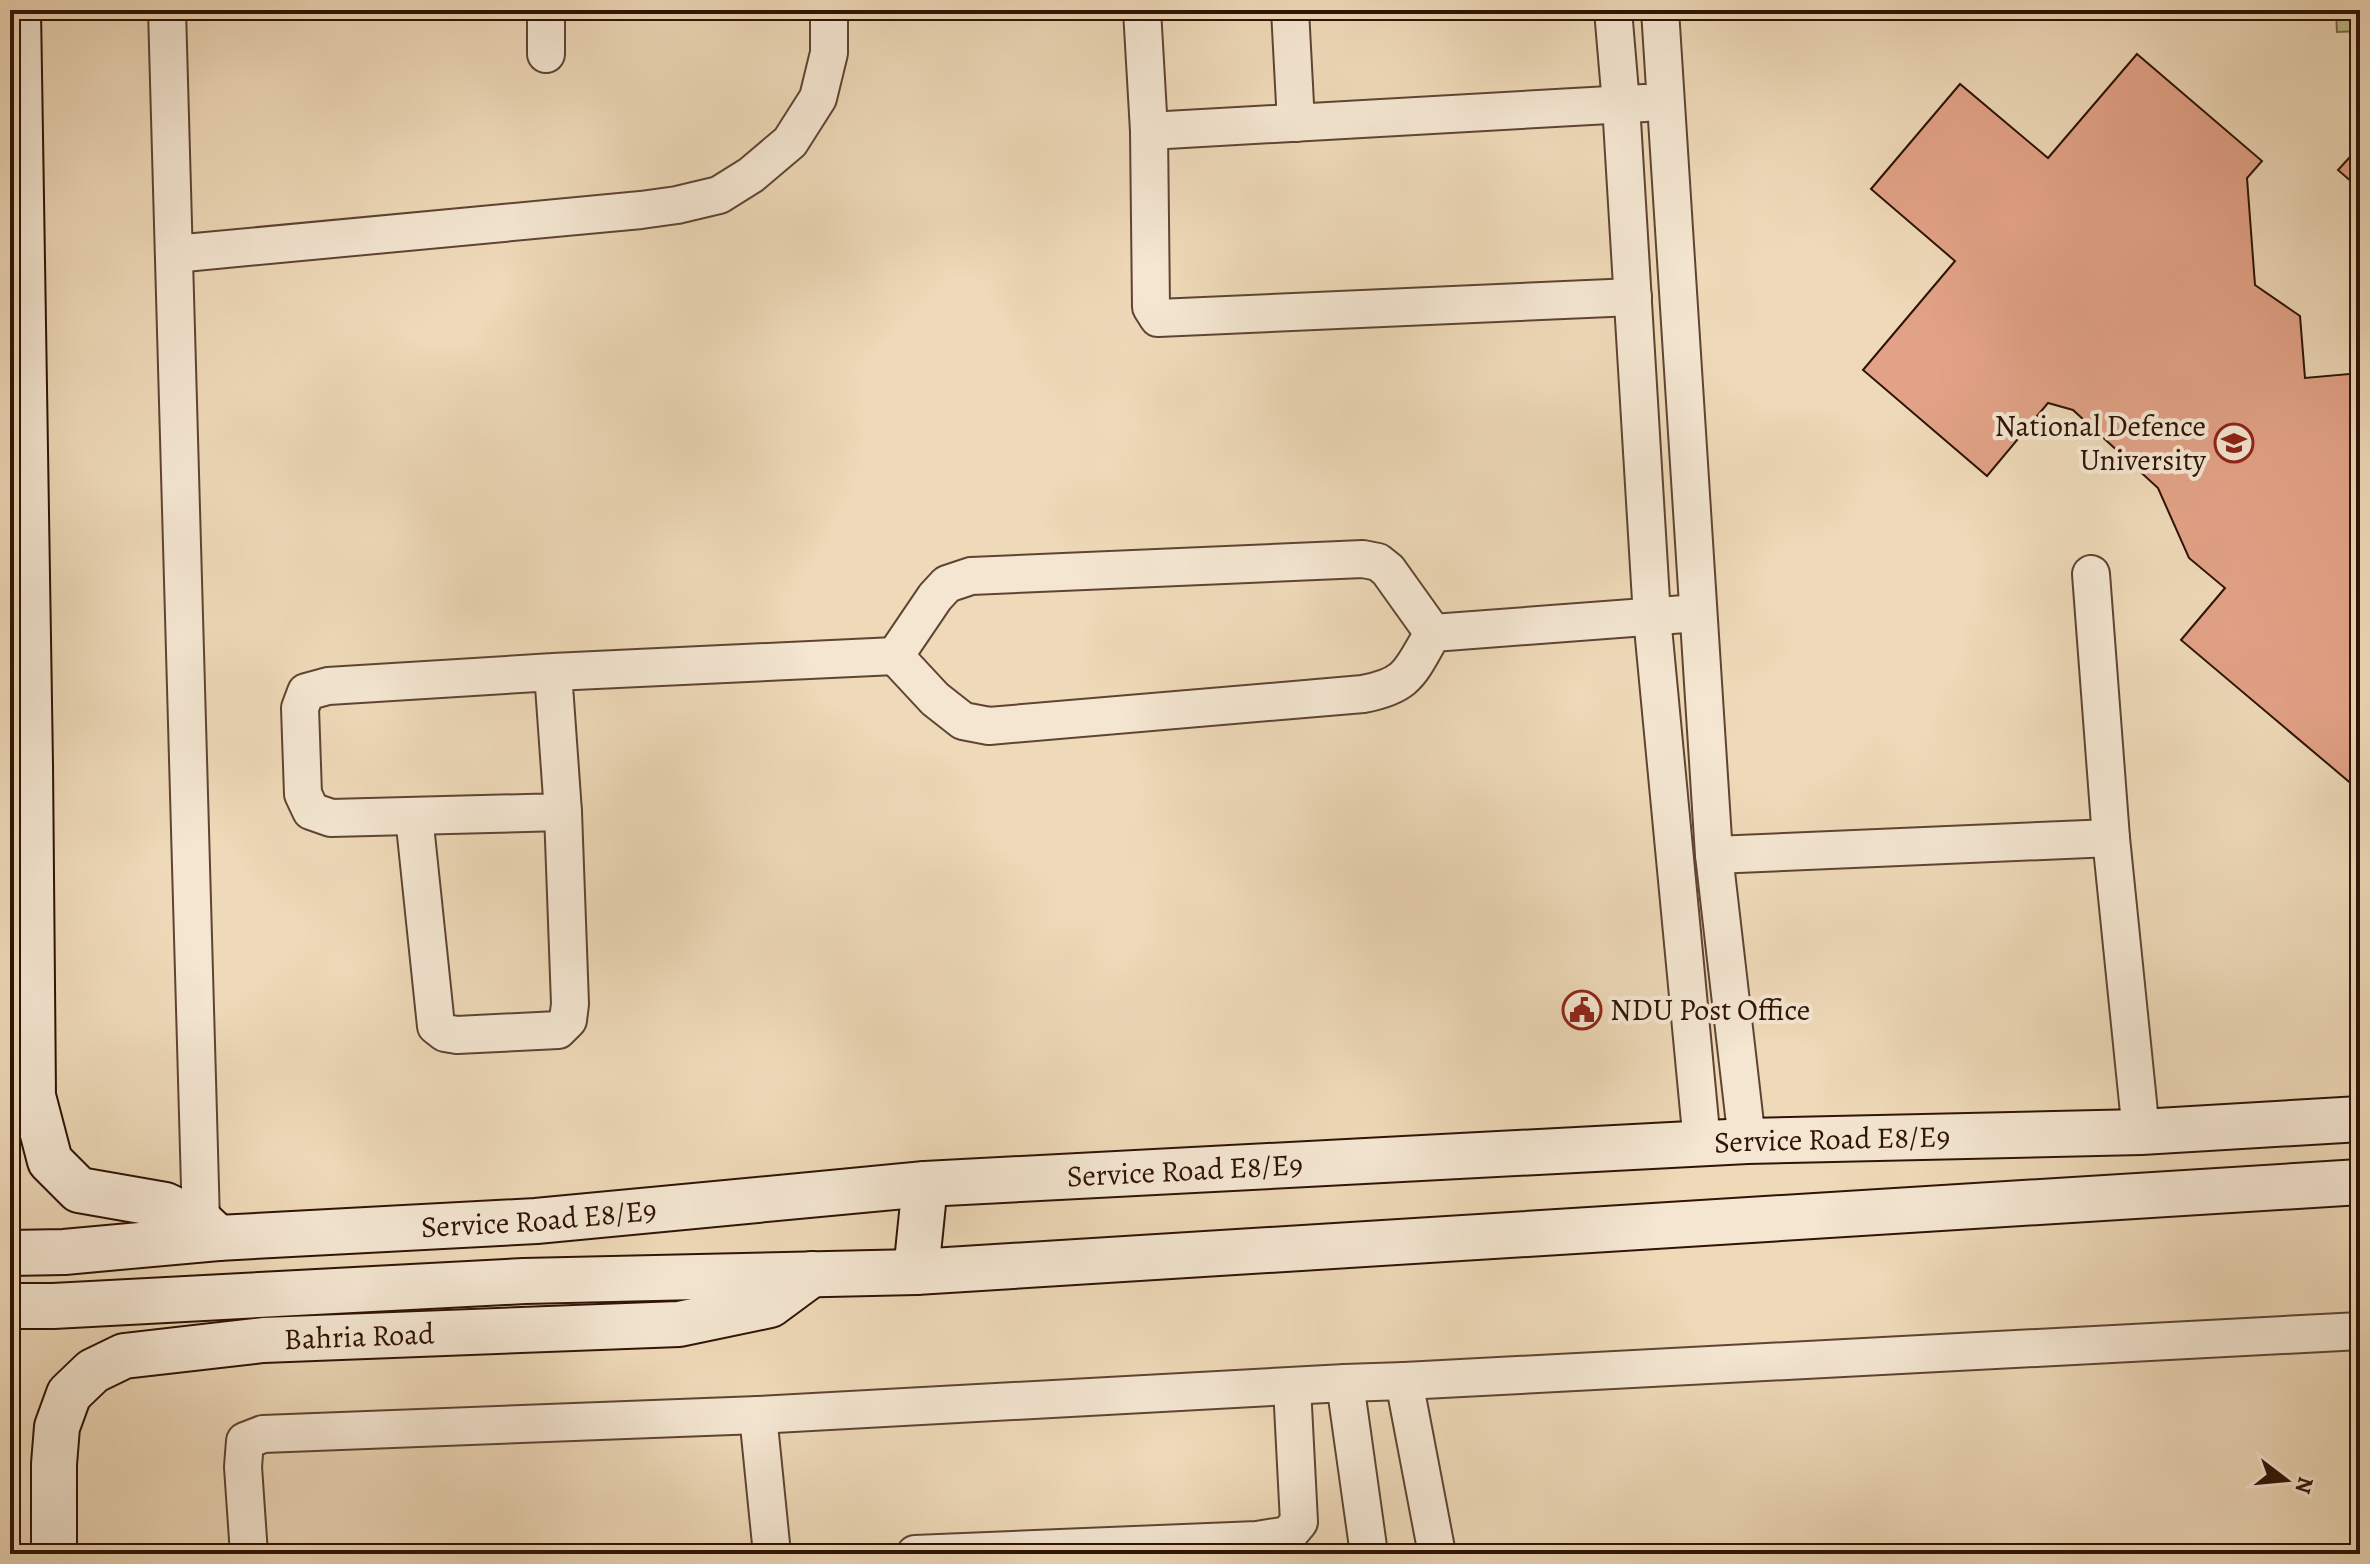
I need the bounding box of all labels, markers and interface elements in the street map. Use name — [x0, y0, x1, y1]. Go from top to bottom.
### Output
place label: National Defence University — [1995, 406, 2207, 480]
school or university icon: National Defence University — [2213, 422, 2255, 464]
public building icon: NDU Post Office — [1561, 989, 1603, 1031]
place label: NDU Post Office — [1610, 990, 1810, 1030]
street label: Service Road E8/E9 — [1713, 1116, 1951, 1163]
street label: Service Road E8/E9 — [1066, 1144, 1304, 1197]
street label: Service Road E8/E9 — [420, 1190, 658, 1247]
street label: Bahria Road — [283, 1313, 436, 1359]
north arrow — [2246, 1440, 2326, 1520]
text: N — [2288, 1473, 2321, 1497]

